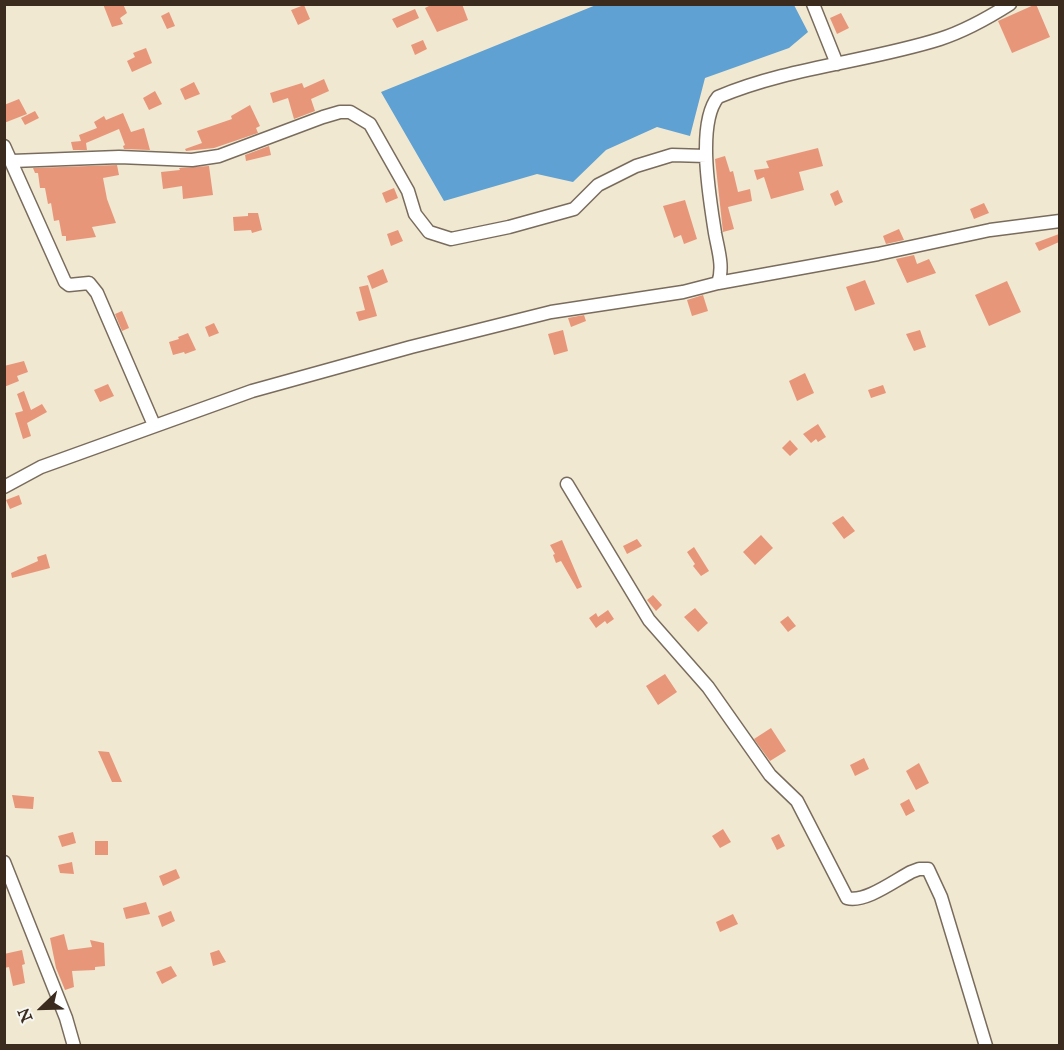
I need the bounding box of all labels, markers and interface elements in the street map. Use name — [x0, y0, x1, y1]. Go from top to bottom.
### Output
north arrow — [12, 978, 72, 1038]
text: N — [14, 1005, 36, 1025]

